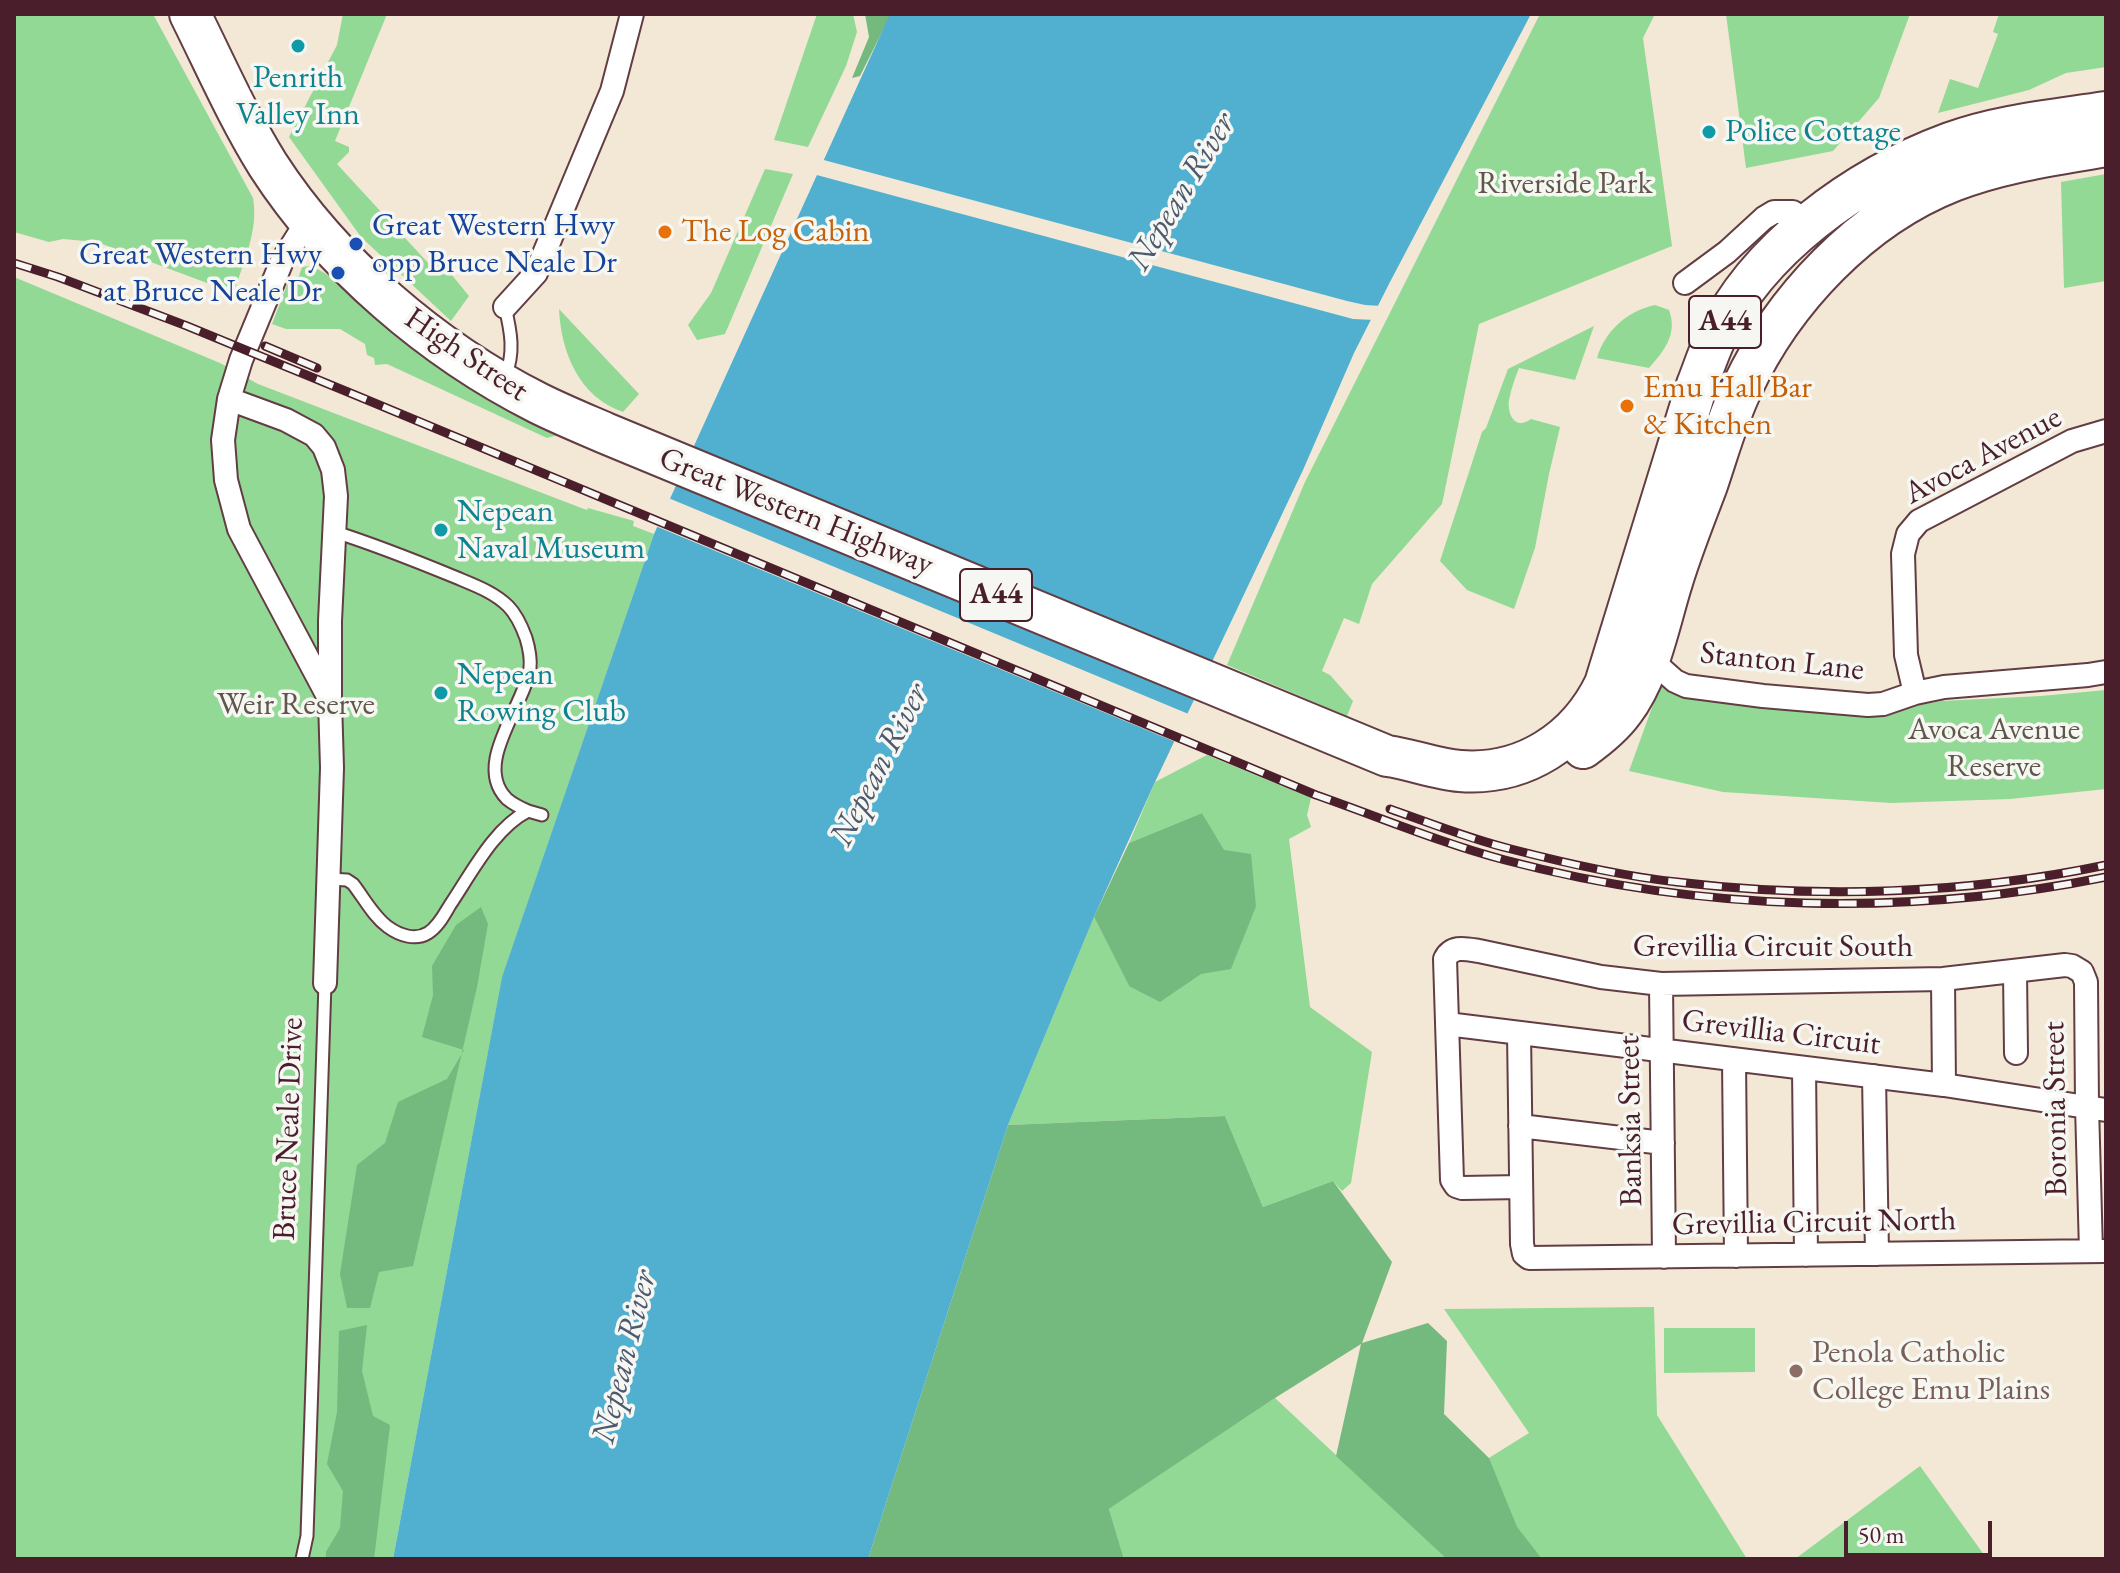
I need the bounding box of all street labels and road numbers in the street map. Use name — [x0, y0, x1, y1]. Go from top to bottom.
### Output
road number: A44 — [1689, 296, 1761, 348]
street label: High Street — [397, 300, 535, 410]
street label: Avoca Avenue — [1898, 399, 2068, 513]
street label: Great Western Highway — [653, 439, 939, 585]
road number: A44 — [960, 569, 1032, 621]
street label: Stanton Lane — [1698, 634, 1866, 690]
street label: Grevillia Circuit South — [1633, 928, 1913, 966]
street label: Grevillia Circuit — [1680, 1002, 1882, 1064]
street label: Bruce Neale Drive — [266, 1017, 312, 1241]
street label: Boronia Street — [2035, 1021, 2077, 1197]
street label: Banksia Street — [1610, 1035, 1652, 1207]
street label: Grevillia Circuit North — [1671, 1201, 1957, 1245]

